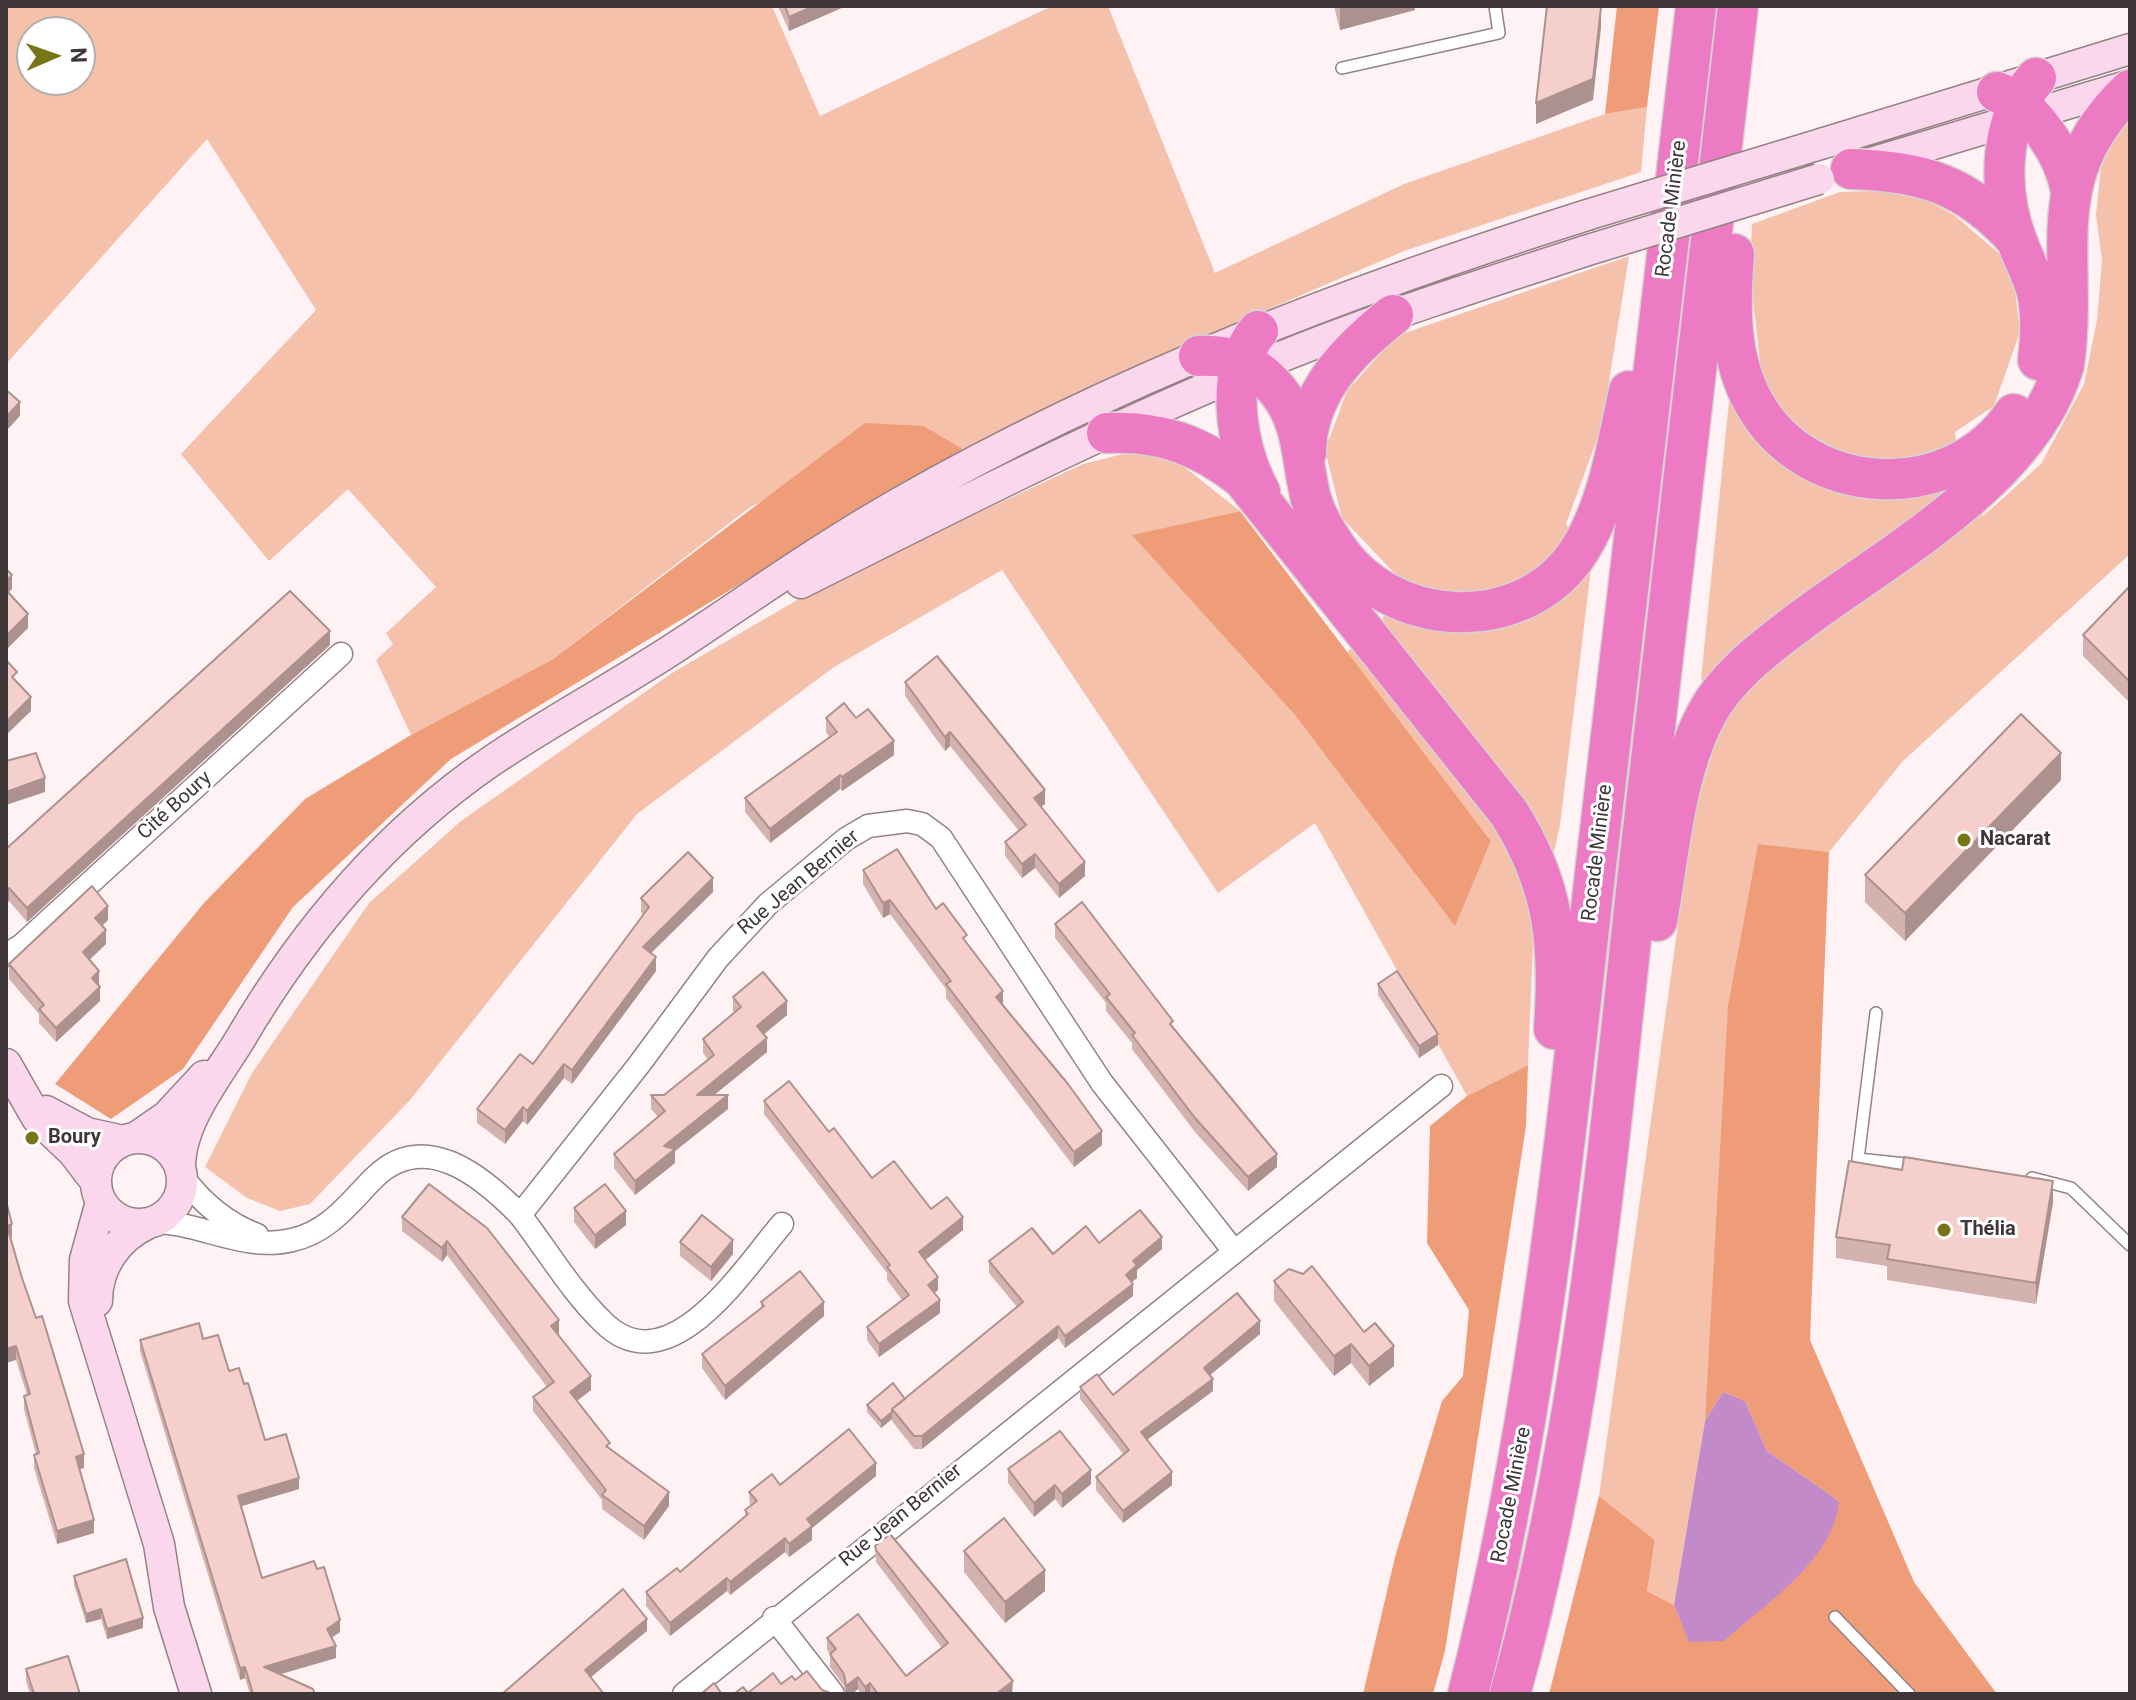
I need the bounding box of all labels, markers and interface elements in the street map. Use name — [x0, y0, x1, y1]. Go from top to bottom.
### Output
north arrow — [16, 16, 96, 96]
text: N — [66, 47, 91, 63]
street label: Rocade Minière — [1652, 139, 1692, 279]
street label: Cité Boury — [133, 767, 217, 845]
street label: Rocade Minière — [1578, 783, 1618, 923]
street label: Rue Jean Bernier — [734, 825, 864, 941]
place label: Nacarat — [1980, 828, 2050, 852]
marker: Nacarat — [1955, 831, 1973, 849]
place label: Boury — [48, 1126, 101, 1150]
marker: Boury — [23, 1129, 41, 1147]
place label: Thélia — [1960, 1218, 2016, 1242]
marker: Thélia — [1935, 1221, 1953, 1239]
street label: Rocade Minière — [1487, 1425, 1537, 1565]
street label: Rue Jean Bernier — [835, 1459, 967, 1573]

